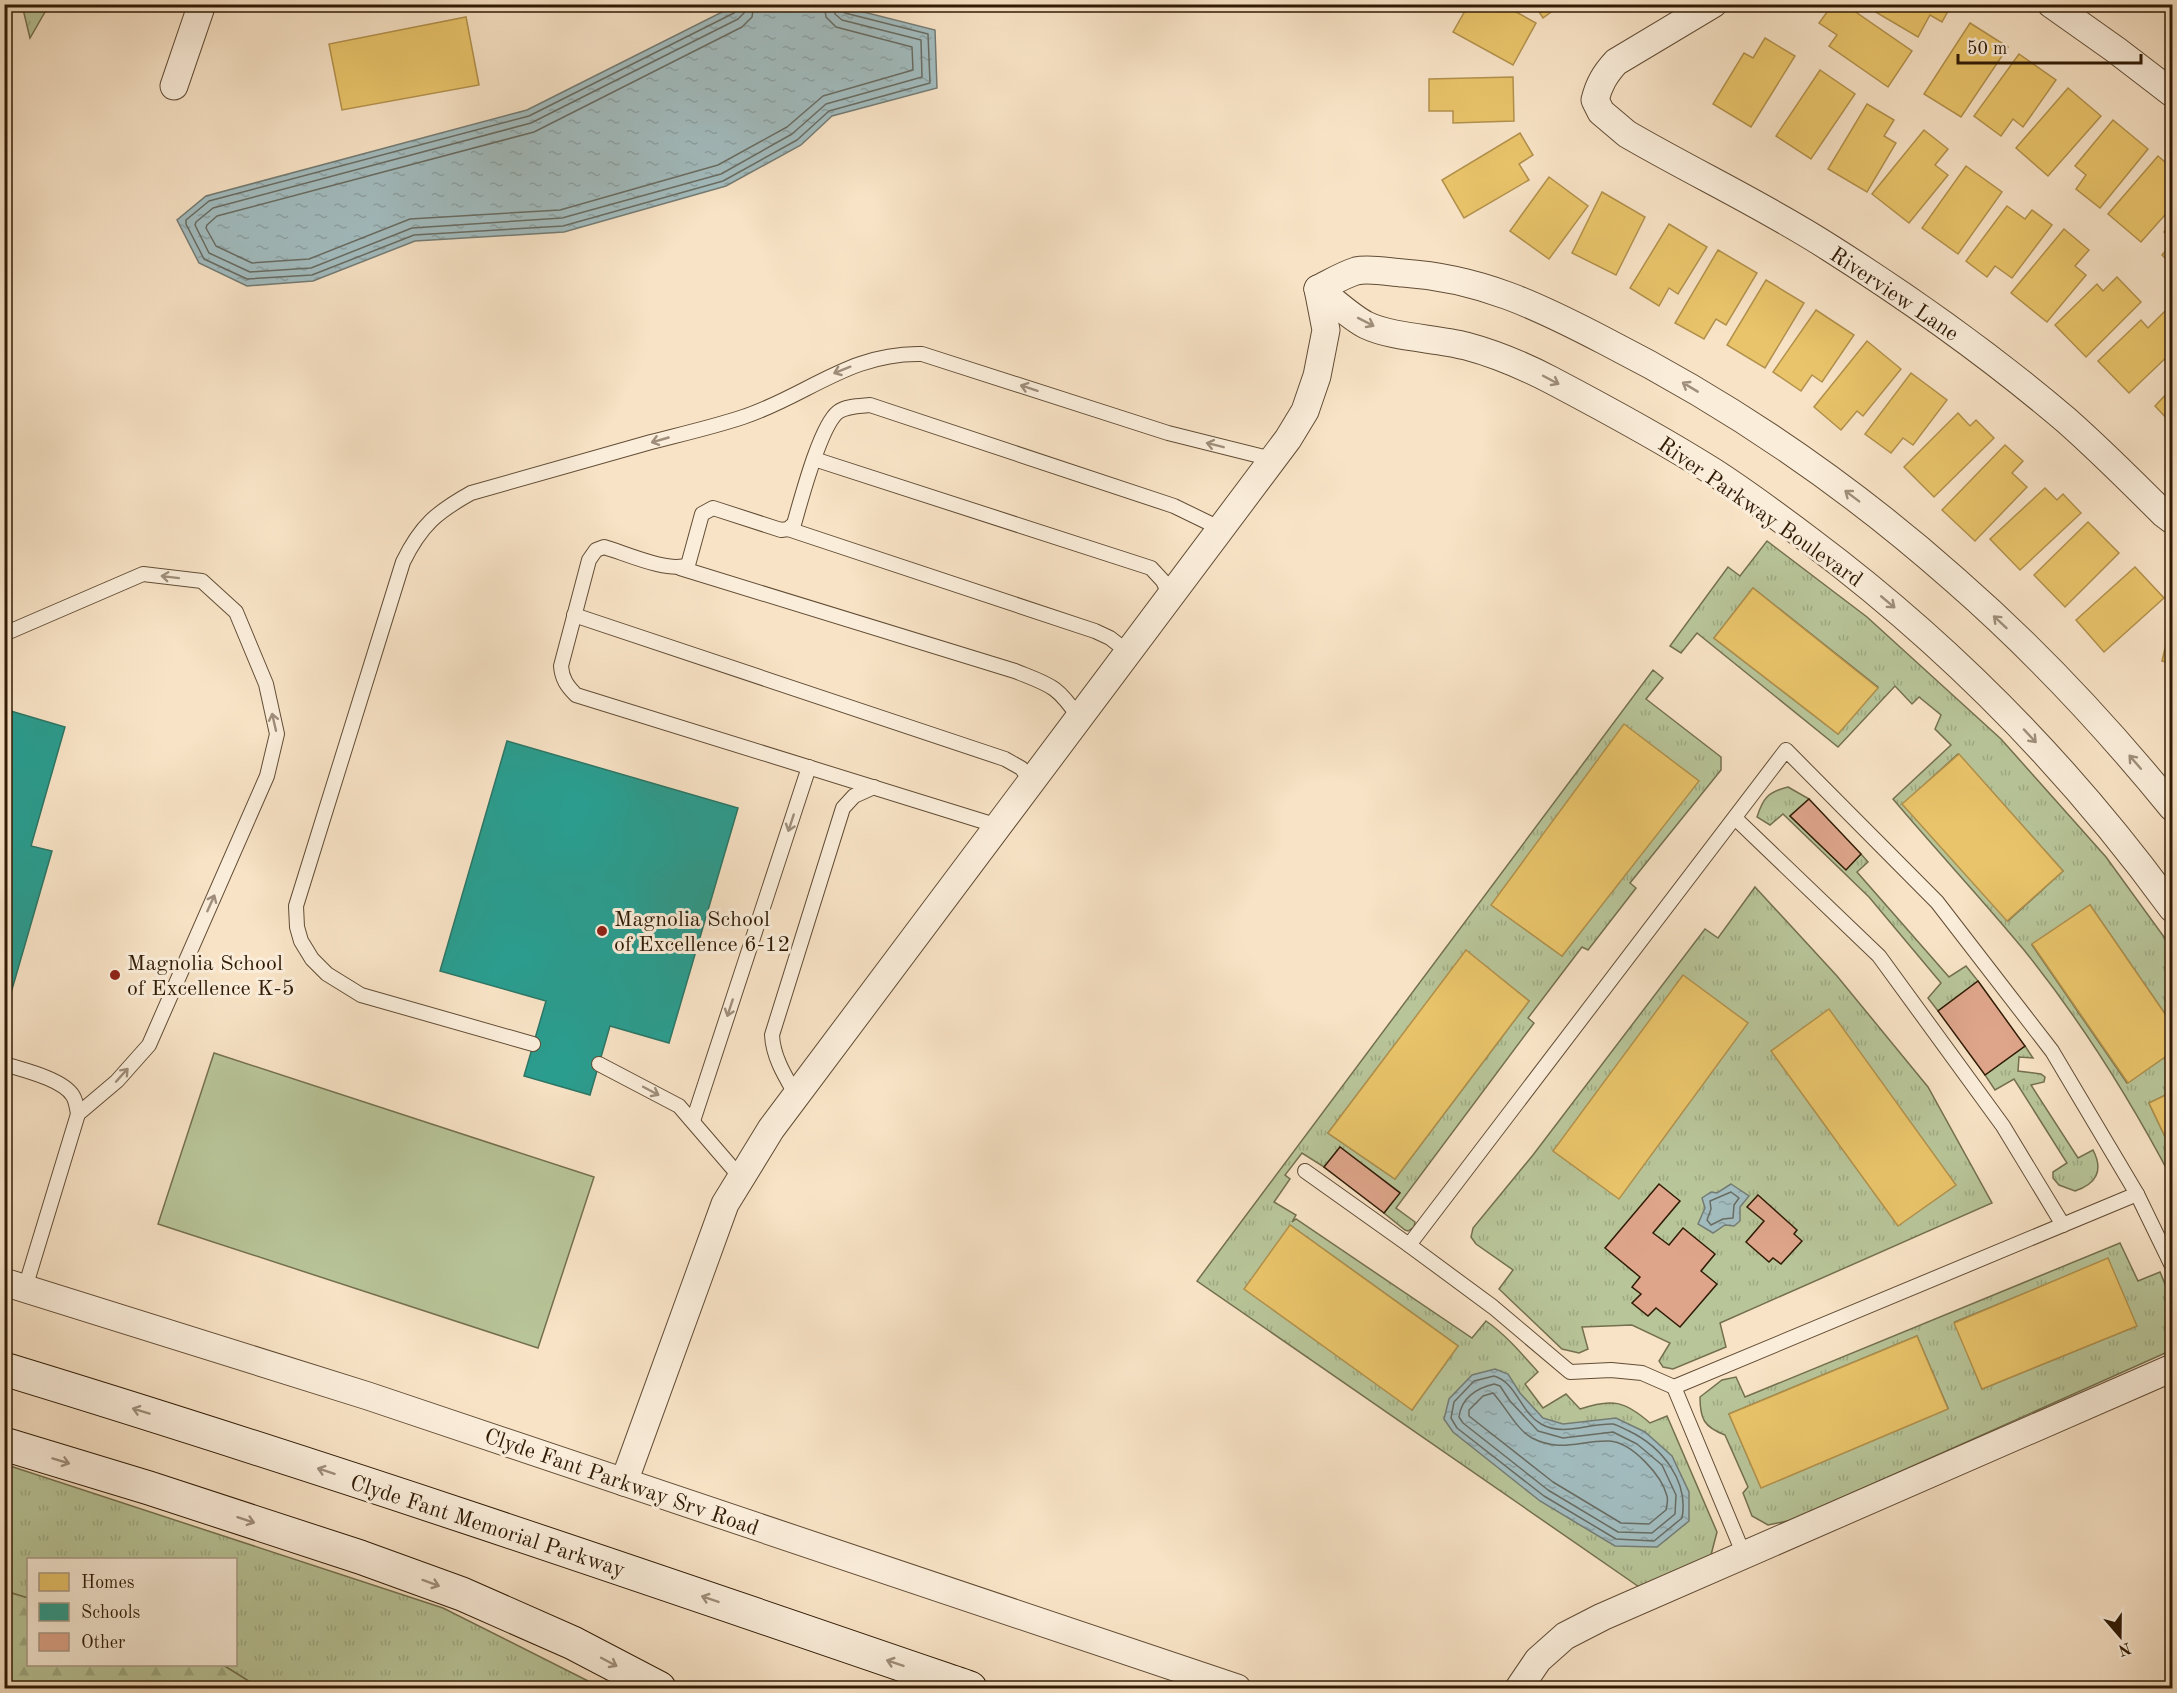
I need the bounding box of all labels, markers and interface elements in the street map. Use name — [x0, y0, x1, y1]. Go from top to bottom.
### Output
scale bar — [1958, 27, 2141, 65]
text: 50 m — [1967, 40, 2007, 58]
street label: Riverview Lane — [1826, 244, 1962, 346]
one-way arrow — [1356, 317, 1374, 329]
one-way arrow — [833, 366, 851, 377]
one-way arrow — [1541, 375, 1559, 386]
one-way arrow — [1682, 381, 1699, 393]
one-way arrow — [1020, 382, 1039, 393]
street label: River Parkway Boulevard — [1654, 434, 1866, 592]
one-way arrow — [651, 435, 670, 446]
one-way arrow — [1206, 439, 1225, 450]
one-way arrow — [1844, 489, 1860, 502]
one-way arrow — [161, 571, 181, 582]
one-way arrow — [1880, 596, 1896, 609]
one-way arrow — [1993, 615, 2008, 629]
one-way arrow — [268, 713, 280, 732]
one-way arrow — [2023, 728, 2037, 743]
one-way arrow — [2128, 755, 2142, 770]
one-way arrow — [784, 813, 795, 832]
one-way arrow — [206, 895, 217, 913]
place label: Magnolia School of Excellence 6-12 — [614, 909, 790, 956]
marker: Magnolia School of Excellence 6-12 — [595, 924, 609, 938]
place label: Magnolia School of Excellence K-5 — [127, 953, 294, 1000]
marker: Magnolia School of Excellence K-5 — [108, 968, 122, 982]
one-way arrow — [724, 998, 735, 1017]
one-way arrow — [115, 1068, 129, 1083]
one-way arrow — [642, 1085, 659, 1097]
one-way arrow — [132, 1405, 151, 1416]
street label: Clyde Fant Parkway Srv Road — [481, 1426, 761, 1540]
one-way arrow — [51, 1456, 70, 1467]
one-way arrow — [317, 1464, 336, 1475]
street label: Clyde Fant Memorial Parkway — [347, 1472, 628, 1582]
one-way arrow — [236, 1515, 255, 1526]
legend — [27, 1558, 237, 1666]
text: Homes — [81, 1574, 135, 1592]
one-way arrow — [421, 1578, 440, 1589]
one-way arrow — [701, 1593, 720, 1604]
text: Schools — [81, 1604, 141, 1622]
north arrow — [2090, 1606, 2150, 1666]
text: Other — [81, 1634, 126, 1652]
text: N — [2115, 1639, 2133, 1658]
one-way arrow — [600, 1656, 617, 1668]
one-way arrow — [886, 1656, 905, 1667]

